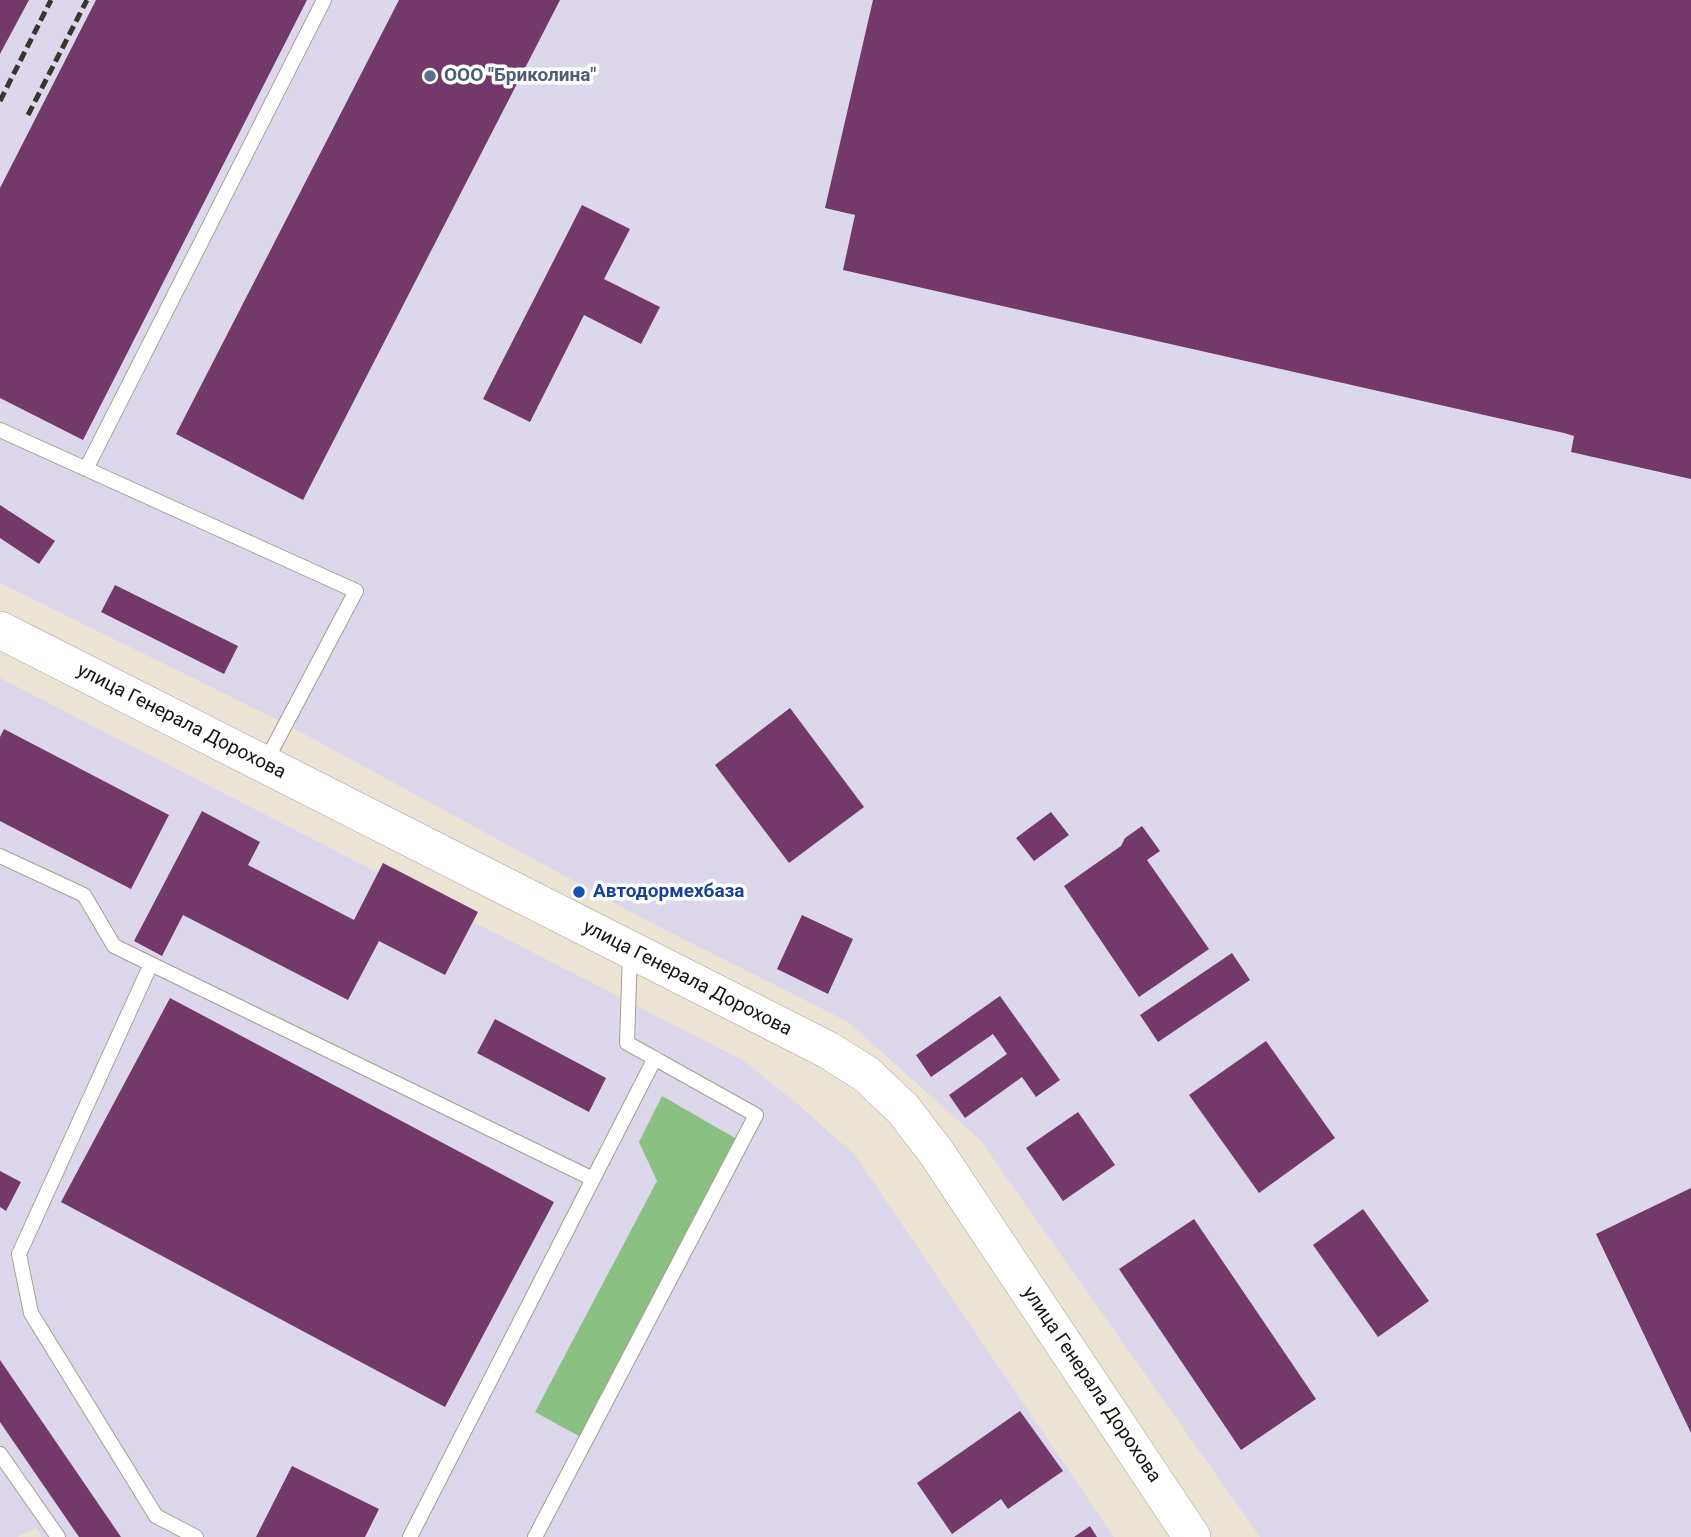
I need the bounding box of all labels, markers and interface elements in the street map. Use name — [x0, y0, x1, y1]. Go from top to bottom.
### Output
place label: ООО "Бриколина" — [444, 65, 596, 87]
marker: ООО "Бриколина" — [422, 68, 438, 84]
street label: улица Генерала Дорохова — [73, 659, 289, 785]
place label: Автодормехбаза — [593, 881, 745, 903]
marker: Автодормехбаза — [571, 884, 587, 900]
street label: улица Генерала Дорохова — [579, 916, 795, 1042]
street label: улица Генерала Дорохова — [1017, 1283, 1165, 1487]

